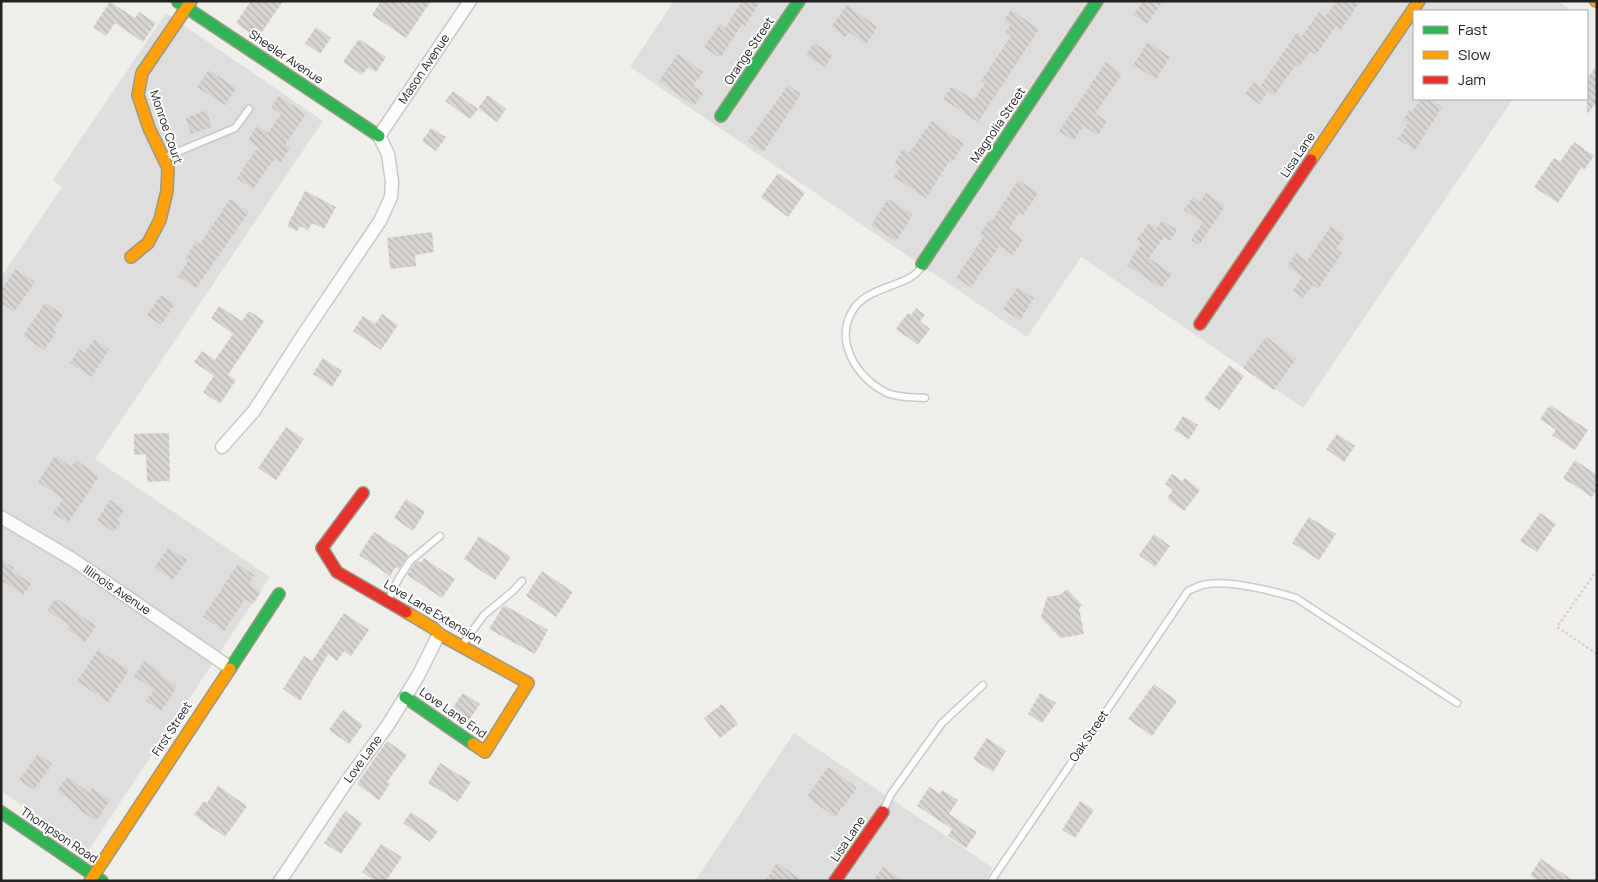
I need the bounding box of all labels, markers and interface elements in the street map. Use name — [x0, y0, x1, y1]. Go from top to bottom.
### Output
legend — [1413, 10, 1588, 100]
street label: Orange Street — [720, 13, 778, 88]
text: Fast — [1458, 19, 1487, 40]
street label: Sheeler Avenue — [246, 25, 327, 88]
street label: Mason Avenue — [394, 30, 453, 107]
text: Slow — [1458, 44, 1491, 65]
text: Jam — [1458, 69, 1486, 90]
street label: Magnolia Street — [966, 83, 1029, 166]
street label: Monroe Court — [146, 88, 187, 166]
street label: Lisa Lane — [1276, 129, 1319, 181]
street label: Illinois Avenue — [80, 561, 154, 618]
street label: Love Lane Extension — [381, 575, 486, 648]
street label: Love Lane End — [416, 683, 490, 742]
street label: First Street — [148, 698, 196, 759]
street label: Oak Street — [1065, 706, 1112, 765]
street label: Love Lane — [340, 731, 386, 786]
street label: Thompson Road — [17, 802, 101, 867]
street label: Lisa Lane — [826, 813, 869, 865]

